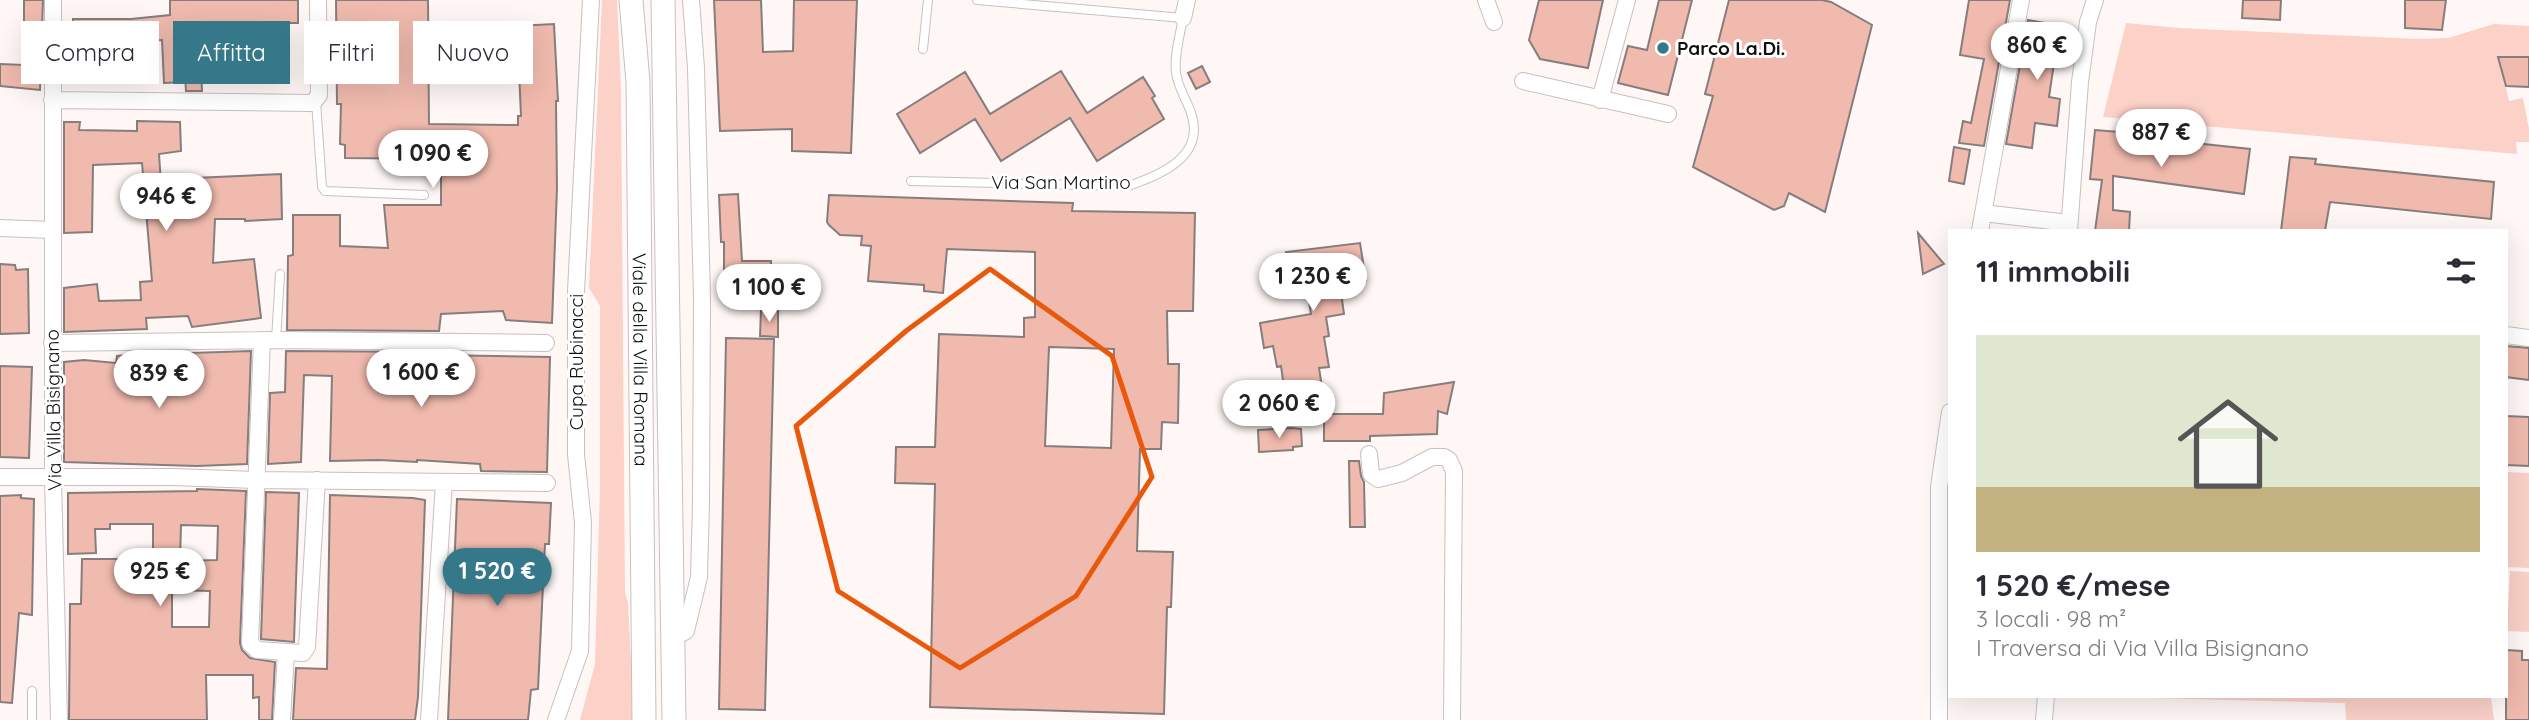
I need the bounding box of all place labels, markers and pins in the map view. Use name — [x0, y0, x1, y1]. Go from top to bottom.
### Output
pin: 860 € — [1988, 22, 2086, 82]
place label: Parco La.Di. — [1677, 36, 1785, 60]
marker: Parco La.Di. — [1655, 40, 1671, 56]
pin: 887 € — [2112, 110, 2210, 169]
pin: 1 090 € — [368, 130, 498, 190]
pin: 946 € — [117, 174, 215, 233]
pin: 1 230 € — [1248, 254, 1378, 313]
pin: 1 100 € — [704, 264, 834, 324]
pin: 839 € — [110, 350, 208, 410]
pin: 1 600 € — [356, 350, 486, 409]
pin: 2 060 € — [1214, 380, 1344, 440]
pin: 925 € — [111, 548, 209, 608]
pin: 1 520 € — [432, 548, 562, 608]

